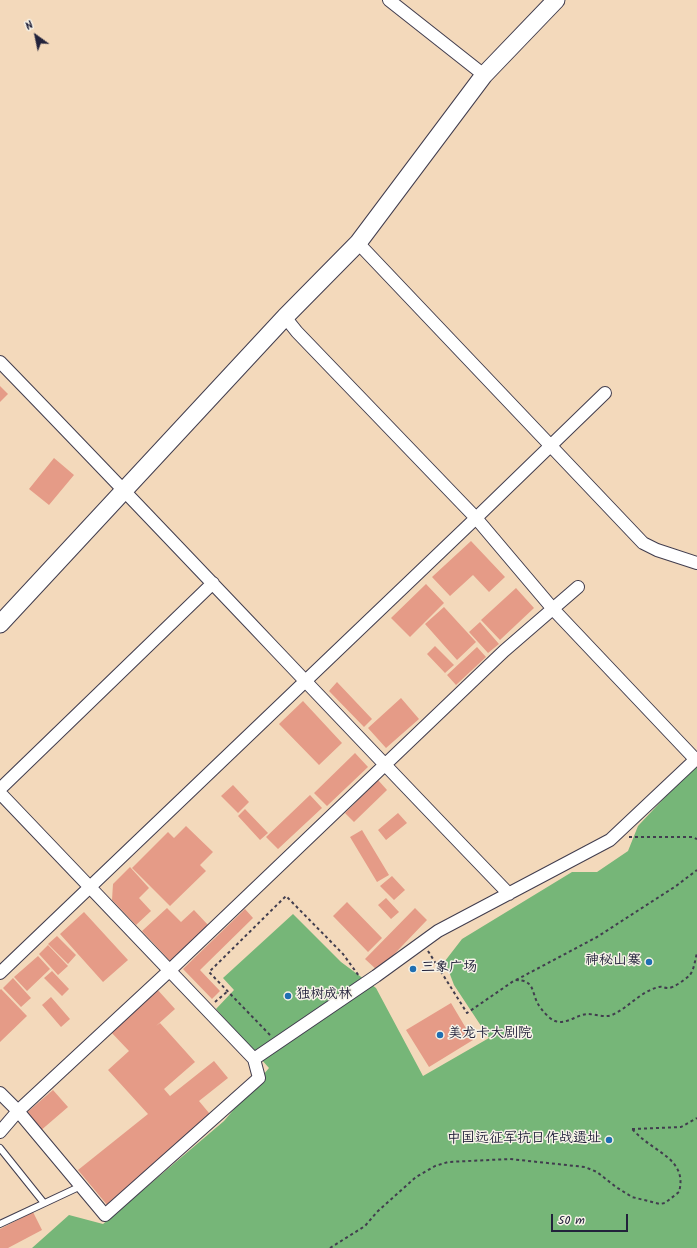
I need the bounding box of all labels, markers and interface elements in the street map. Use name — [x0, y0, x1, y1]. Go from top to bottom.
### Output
north arrow — [16, 16, 56, 56]
text: N — [22, 16, 37, 35]
place label: 神秘山寨 — [585, 954, 641, 970]
marker: 神秘山寨 — [644, 957, 654, 967]
place label: 三象广场 — [421, 961, 477, 977]
marker: 三象广场 — [408, 964, 418, 974]
place label: 独树成林 — [296, 988, 352, 1004]
marker: 独树成林 — [283, 991, 293, 1001]
place label: 美龙卡大剧院 — [448, 1027, 532, 1043]
marker: 美龙卡大剧院 — [435, 1030, 445, 1040]
place label: 中国远征军抗日作战遗址 — [447, 1132, 601, 1148]
marker: 中国远征军抗日作战遗址 — [604, 1135, 614, 1145]
scale bar — [553, 1206, 630, 1232]
text: 50 m — [558, 1211, 585, 1230]

